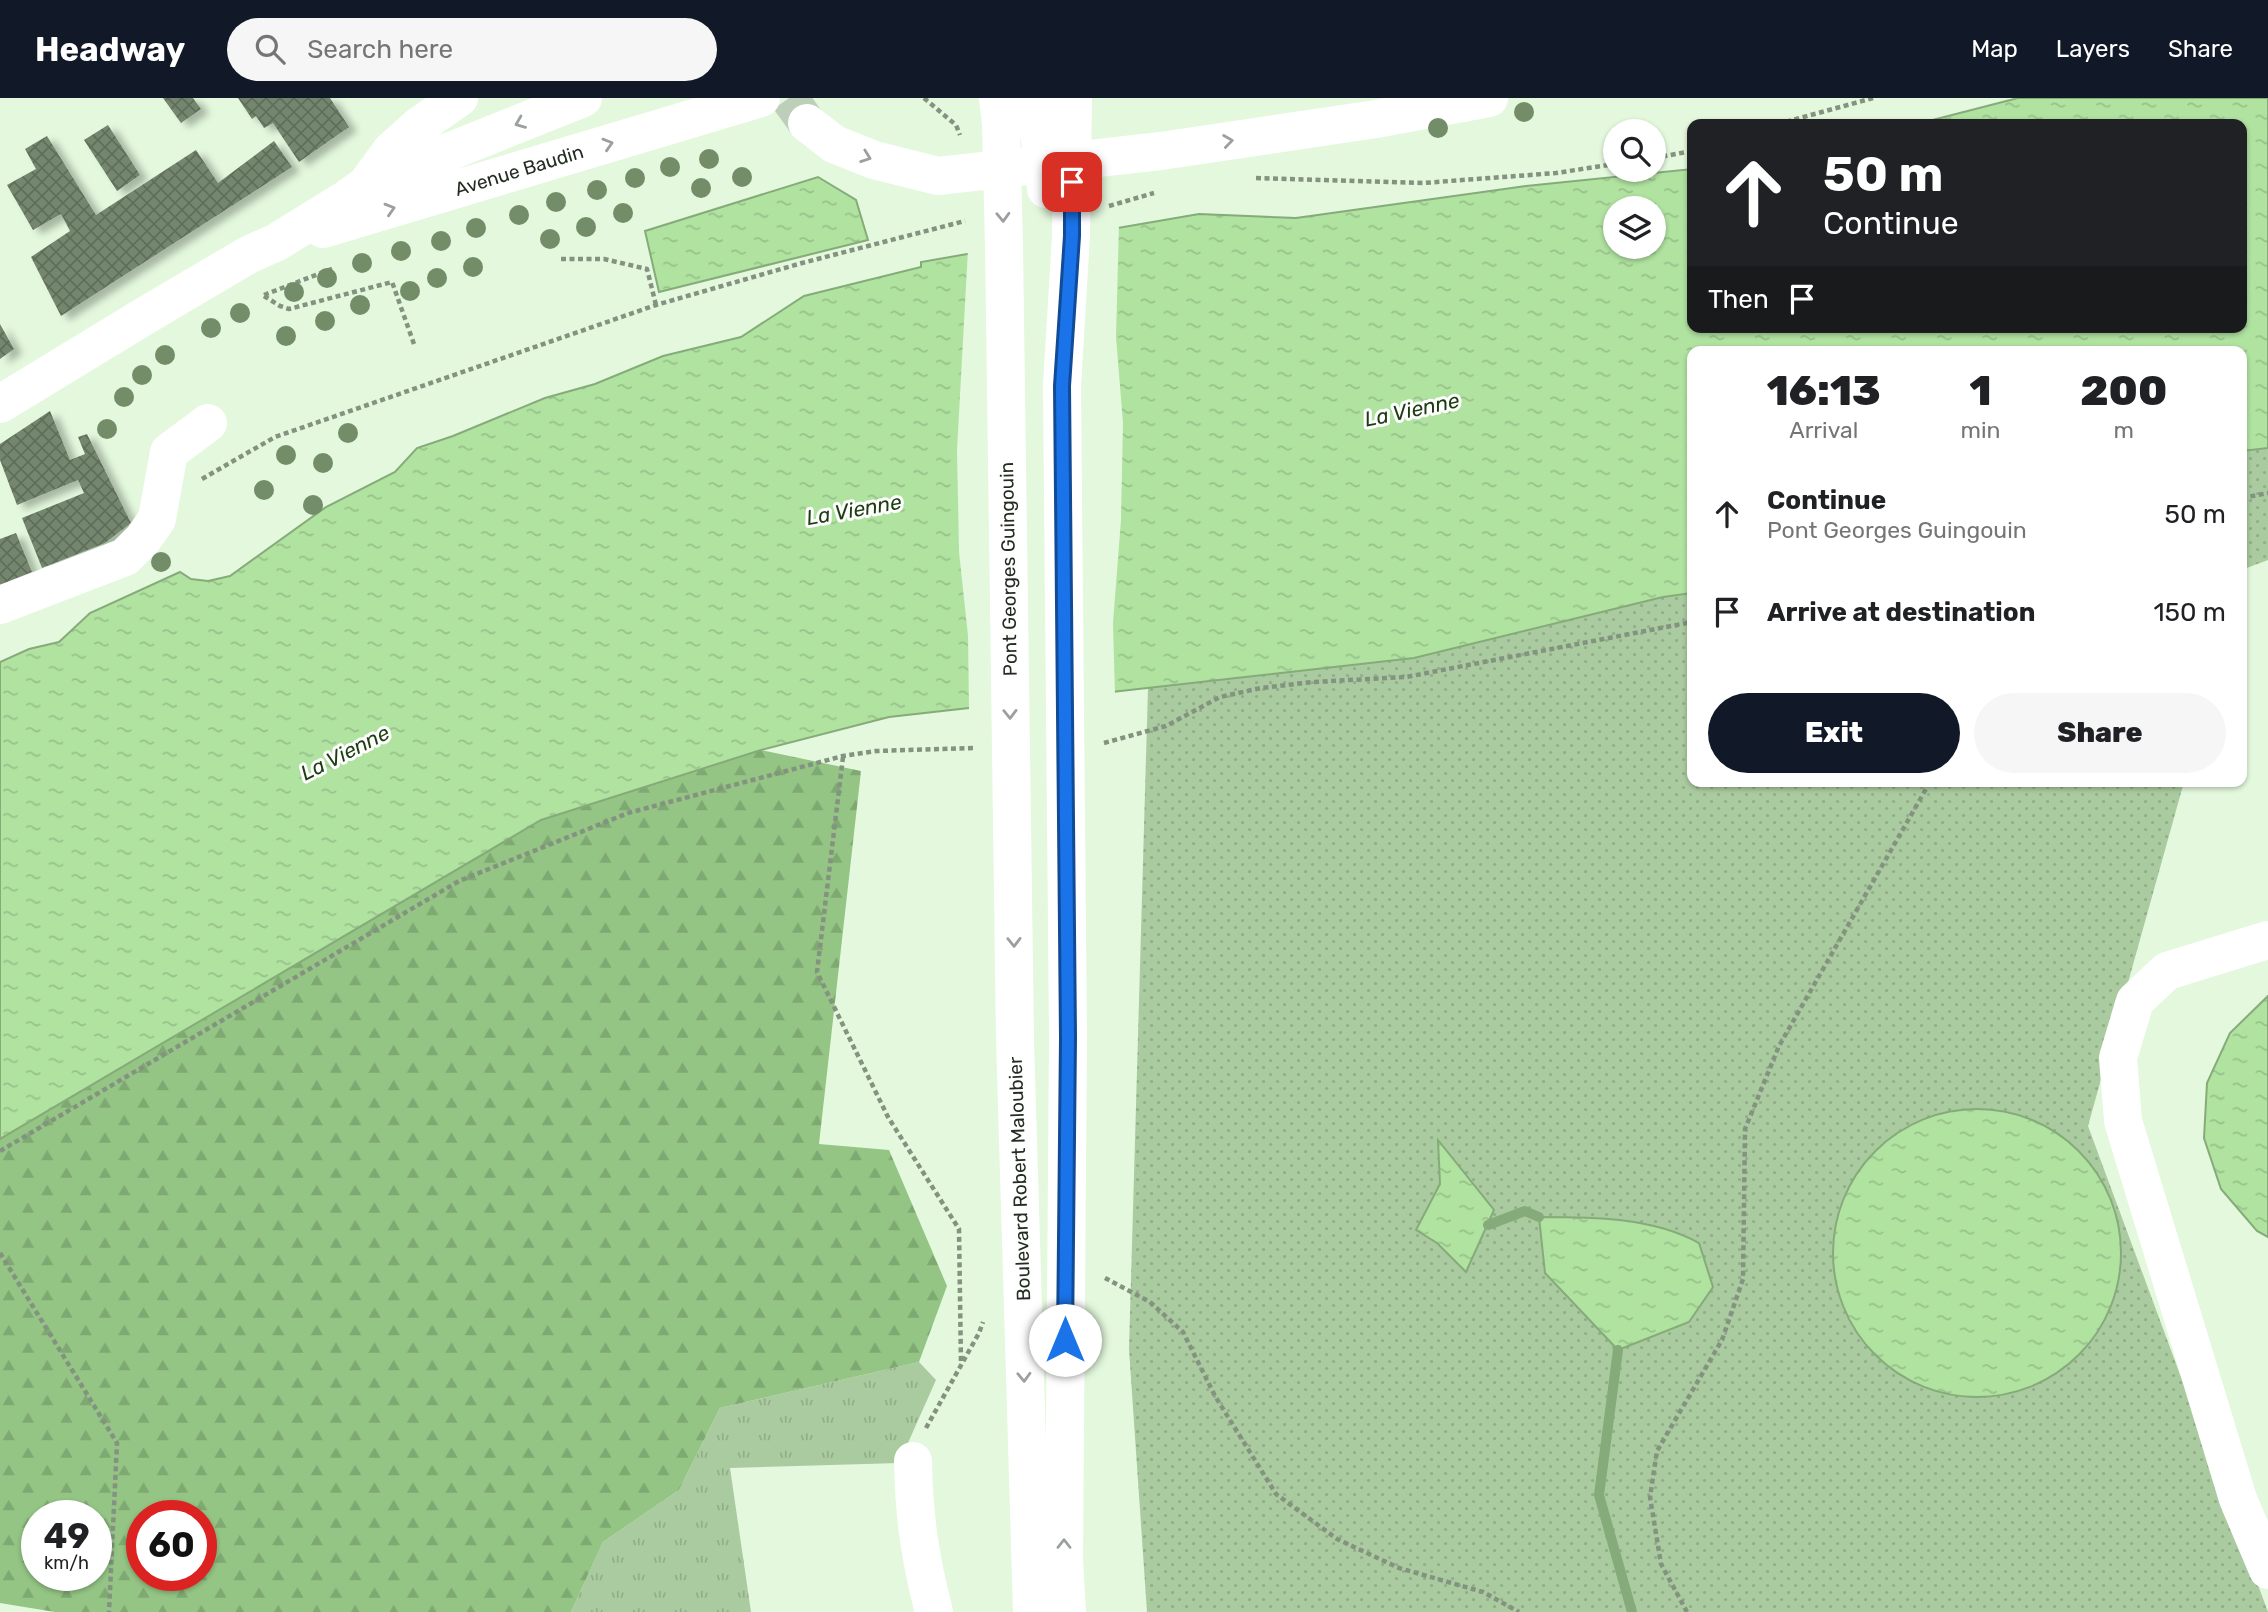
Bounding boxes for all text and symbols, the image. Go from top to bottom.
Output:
search box [227,18,717,81]
text: Headway [35,30,185,69]
icon: search [251,30,289,68]
text: Search here [307,34,453,65]
text: Map [1971,35,2018,63]
text: Layers [2056,35,2130,63]
text: Share [2168,35,2233,63]
one-way arrow [514,115,526,129]
map controls [1603,119,1666,259]
button: search [1603,119,1666,182]
one-way arrow [1222,134,1234,149]
one-way arrow [601,137,613,152]
street label: Avenue Baudin [452,140,586,201]
text: 50 m [1823,145,1943,203]
icon: ahead [1708,147,1799,238]
one-way arrow [859,148,871,162]
pin [1042,152,1102,212]
icon: arrive [1053,163,1091,201]
button: layers [1603,196,1666,259]
one-way arrow [383,202,395,217]
text: Continue [1823,204,1959,242]
one-way arrow [995,213,1011,223]
icon: arrive [1783,280,1821,318]
text: Then [1708,284,1769,315]
text: 16:13 [1767,366,1881,416]
text: 1 [1969,366,1992,416]
text: 200 [2080,366,2167,416]
water label: La Vienne [1362,387,1462,432]
text: Arrival [1789,416,1858,444]
text: min [1960,416,2000,444]
text: m [2113,416,2134,444]
street label: Pont Georges Guingouin [995,462,1022,676]
text: Continue [1767,485,1886,516]
water label: La Vienne [804,489,904,530]
icon: ahead [1708,495,1746,533]
text: 50 m [2165,499,2226,530]
text: Pont Georges Guingouin [1767,516,2027,544]
icon: arrive [1708,593,1746,631]
text: Arrive at destination [1767,597,2035,628]
text: 150 m [2153,597,2226,628]
button: Exit [1708,693,1960,773]
button: Share [1974,693,2226,773]
one-way arrow [1003,709,1018,720]
water label: La Vienne [296,719,394,786]
one-way arrow [1006,937,1021,948]
street label: Boulevard Robert Maloubier [1004,1056,1035,1301]
position arrow [1028,1303,1102,1377]
one-way arrow [1017,1372,1032,1383]
speed limit sign: 60 [126,1500,217,1591]
text: 49 [43,1515,90,1557]
one-way arrow [1056,1538,1072,1549]
text: km/h [44,1552,89,1574]

